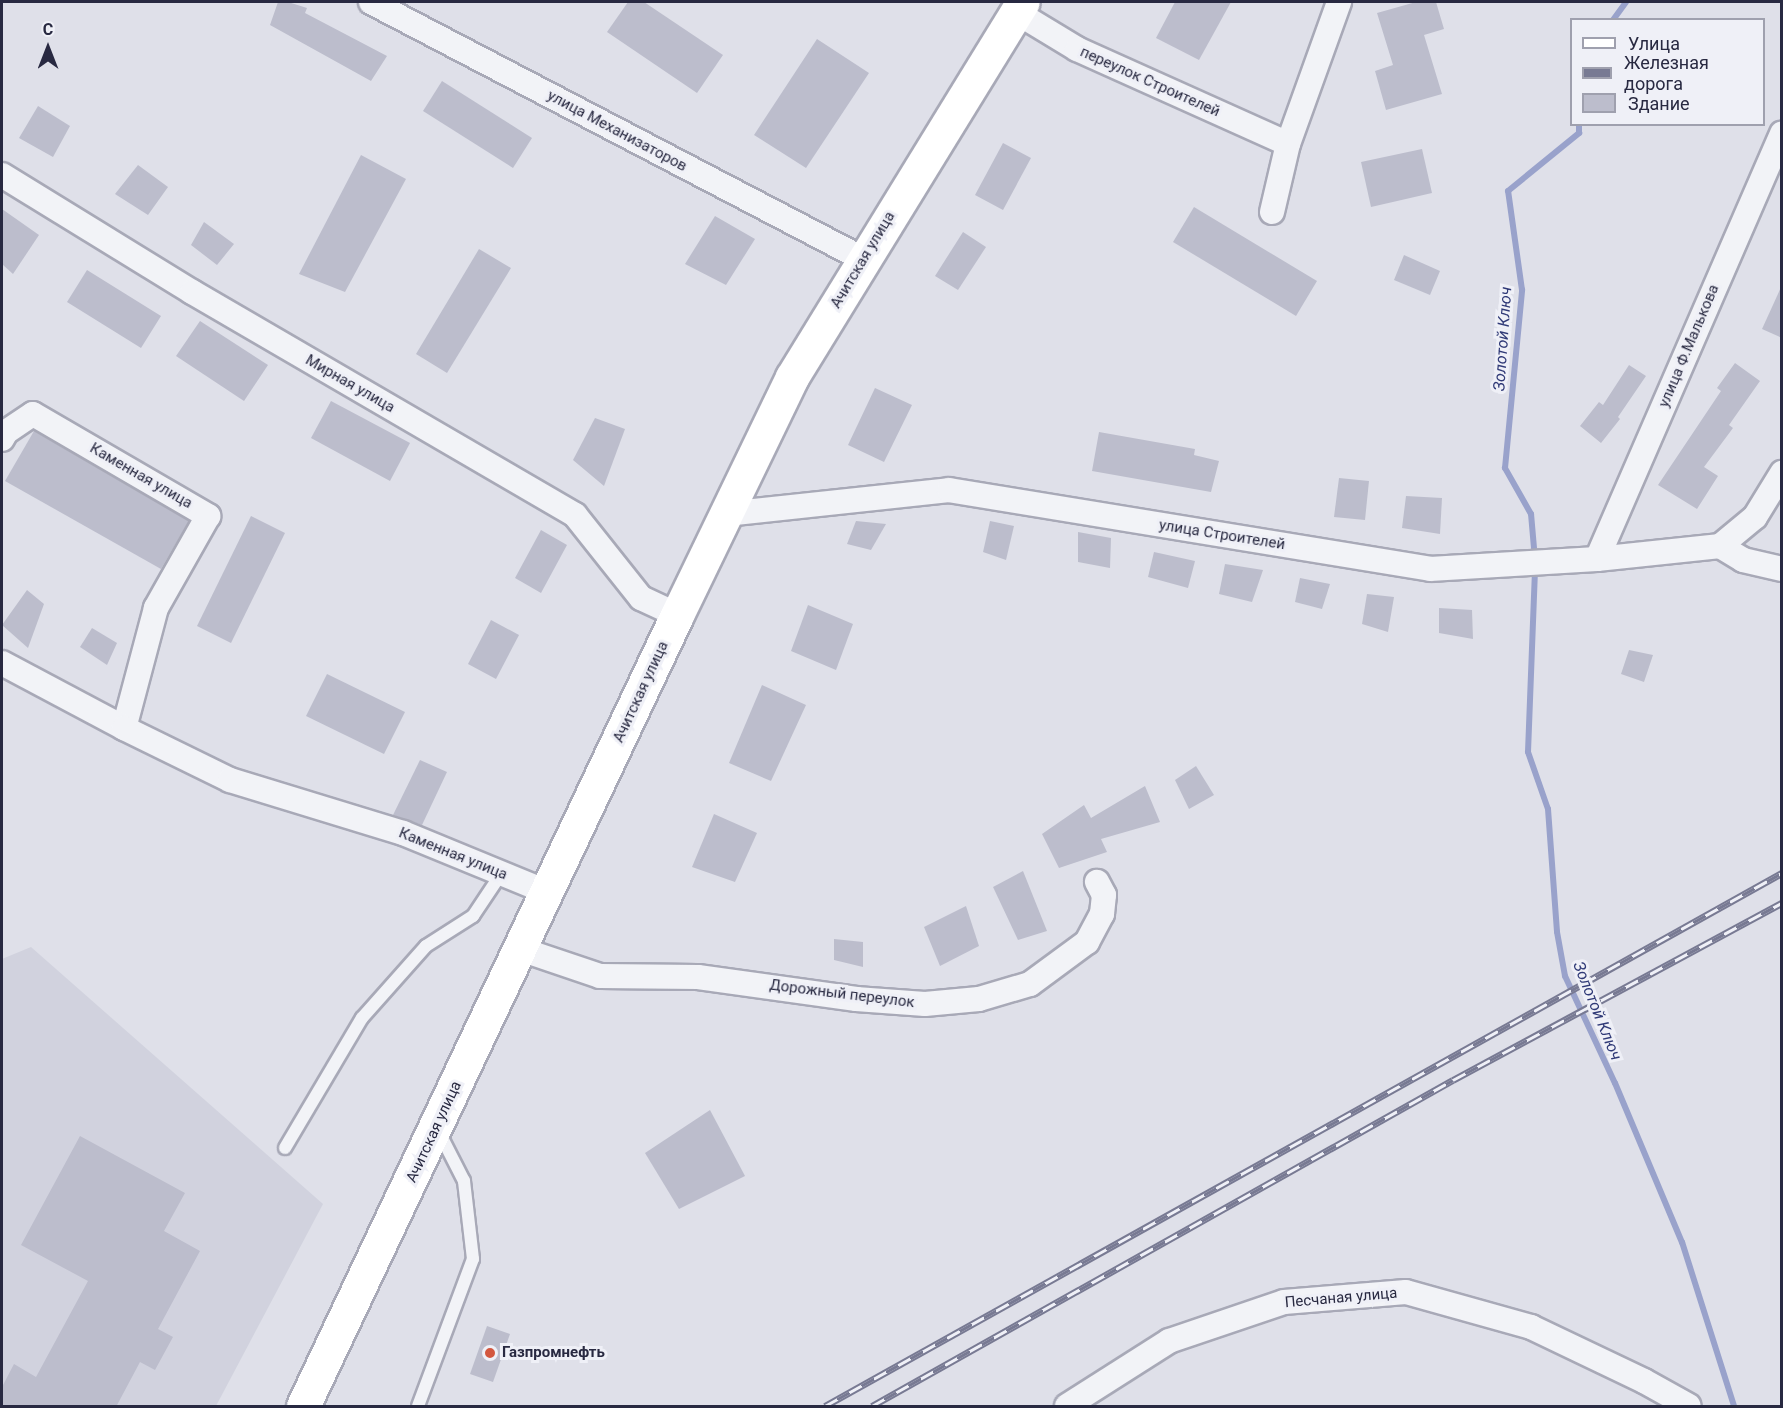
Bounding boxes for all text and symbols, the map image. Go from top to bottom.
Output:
north arrow [18,18,78,78]
legend [1570,18,1765,126]
text: С [43,20,53,39]
text: Улица [1628,33,1680,54]
street label: переулок Строителей [1077,43,1223,121]
text: Железная дорога [1624,52,1709,94]
street label: улица Механизаторов [544,87,690,175]
text: Здание [1628,93,1690,114]
street label: Ачитская улица [827,208,899,312]
street label: улица Ф.Малькова [1655,282,1723,410]
water label: Золотой Ключ [1490,286,1516,392]
street label: Мирная улица [302,351,398,417]
street label: Каменная улица [87,439,195,513]
street label: улица Строителей [1158,516,1286,554]
street label: Ачитская улица [610,639,672,745]
street label: Каменная улица [396,824,510,884]
water label: Золотой Ключ [1569,959,1625,1063]
street label: Дорожный переулок [769,976,915,1012]
street label: Ачитская улица [403,1079,465,1185]
street label: Песчаная улица [1284,1284,1398,1312]
place label: Газпромнефть [502,1344,605,1362]
marker: Газпромнефть [483,1346,497,1360]

